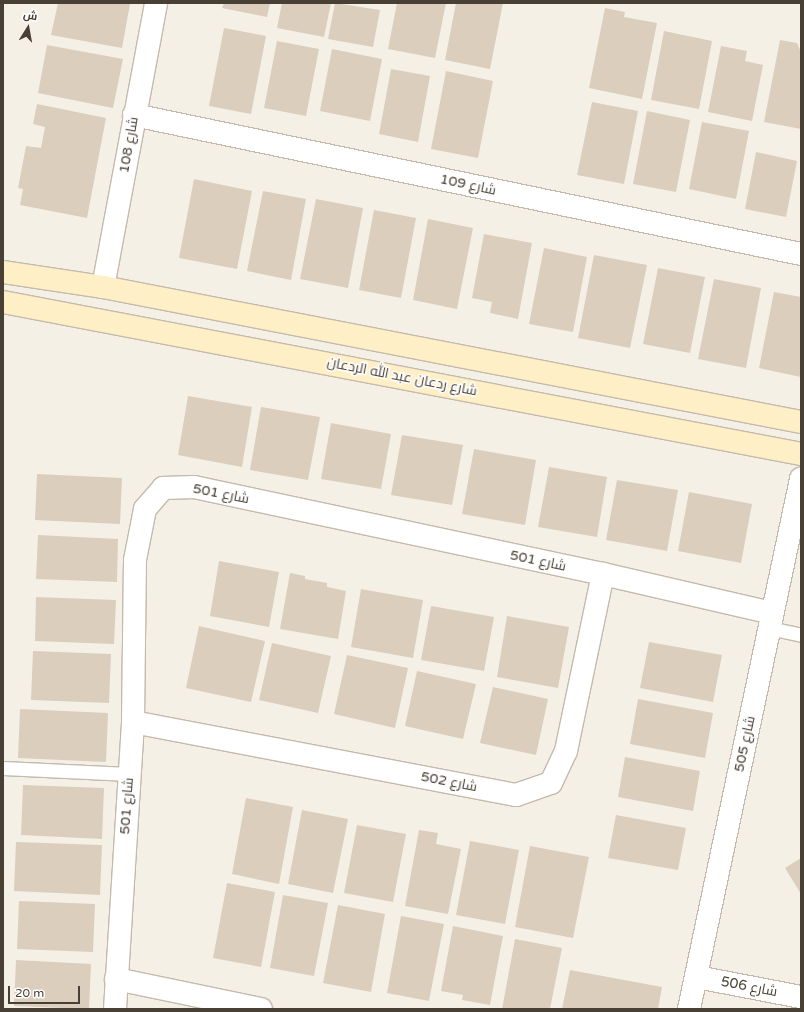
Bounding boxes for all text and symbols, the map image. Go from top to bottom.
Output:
north arrow [8,8,48,48]
text: ش [22,8,39,23]
street label: شارع 108 [116,115,142,175]
street label: شارع 109 [438,171,498,199]
street label: شارع ردعان عبد الله الردعان [325,354,479,400]
street label: شارع 501 [191,480,251,508]
street label: شارع 501 [508,547,568,575]
street label: شارع 505 [731,714,759,774]
street label: شارع 502 [419,768,479,796]
street label: شارع 501 [117,777,137,835]
street label: شارع 506 [719,973,779,1001]
scale bar [10,978,82,1004]
text: 20 m [15,986,44,1000]

